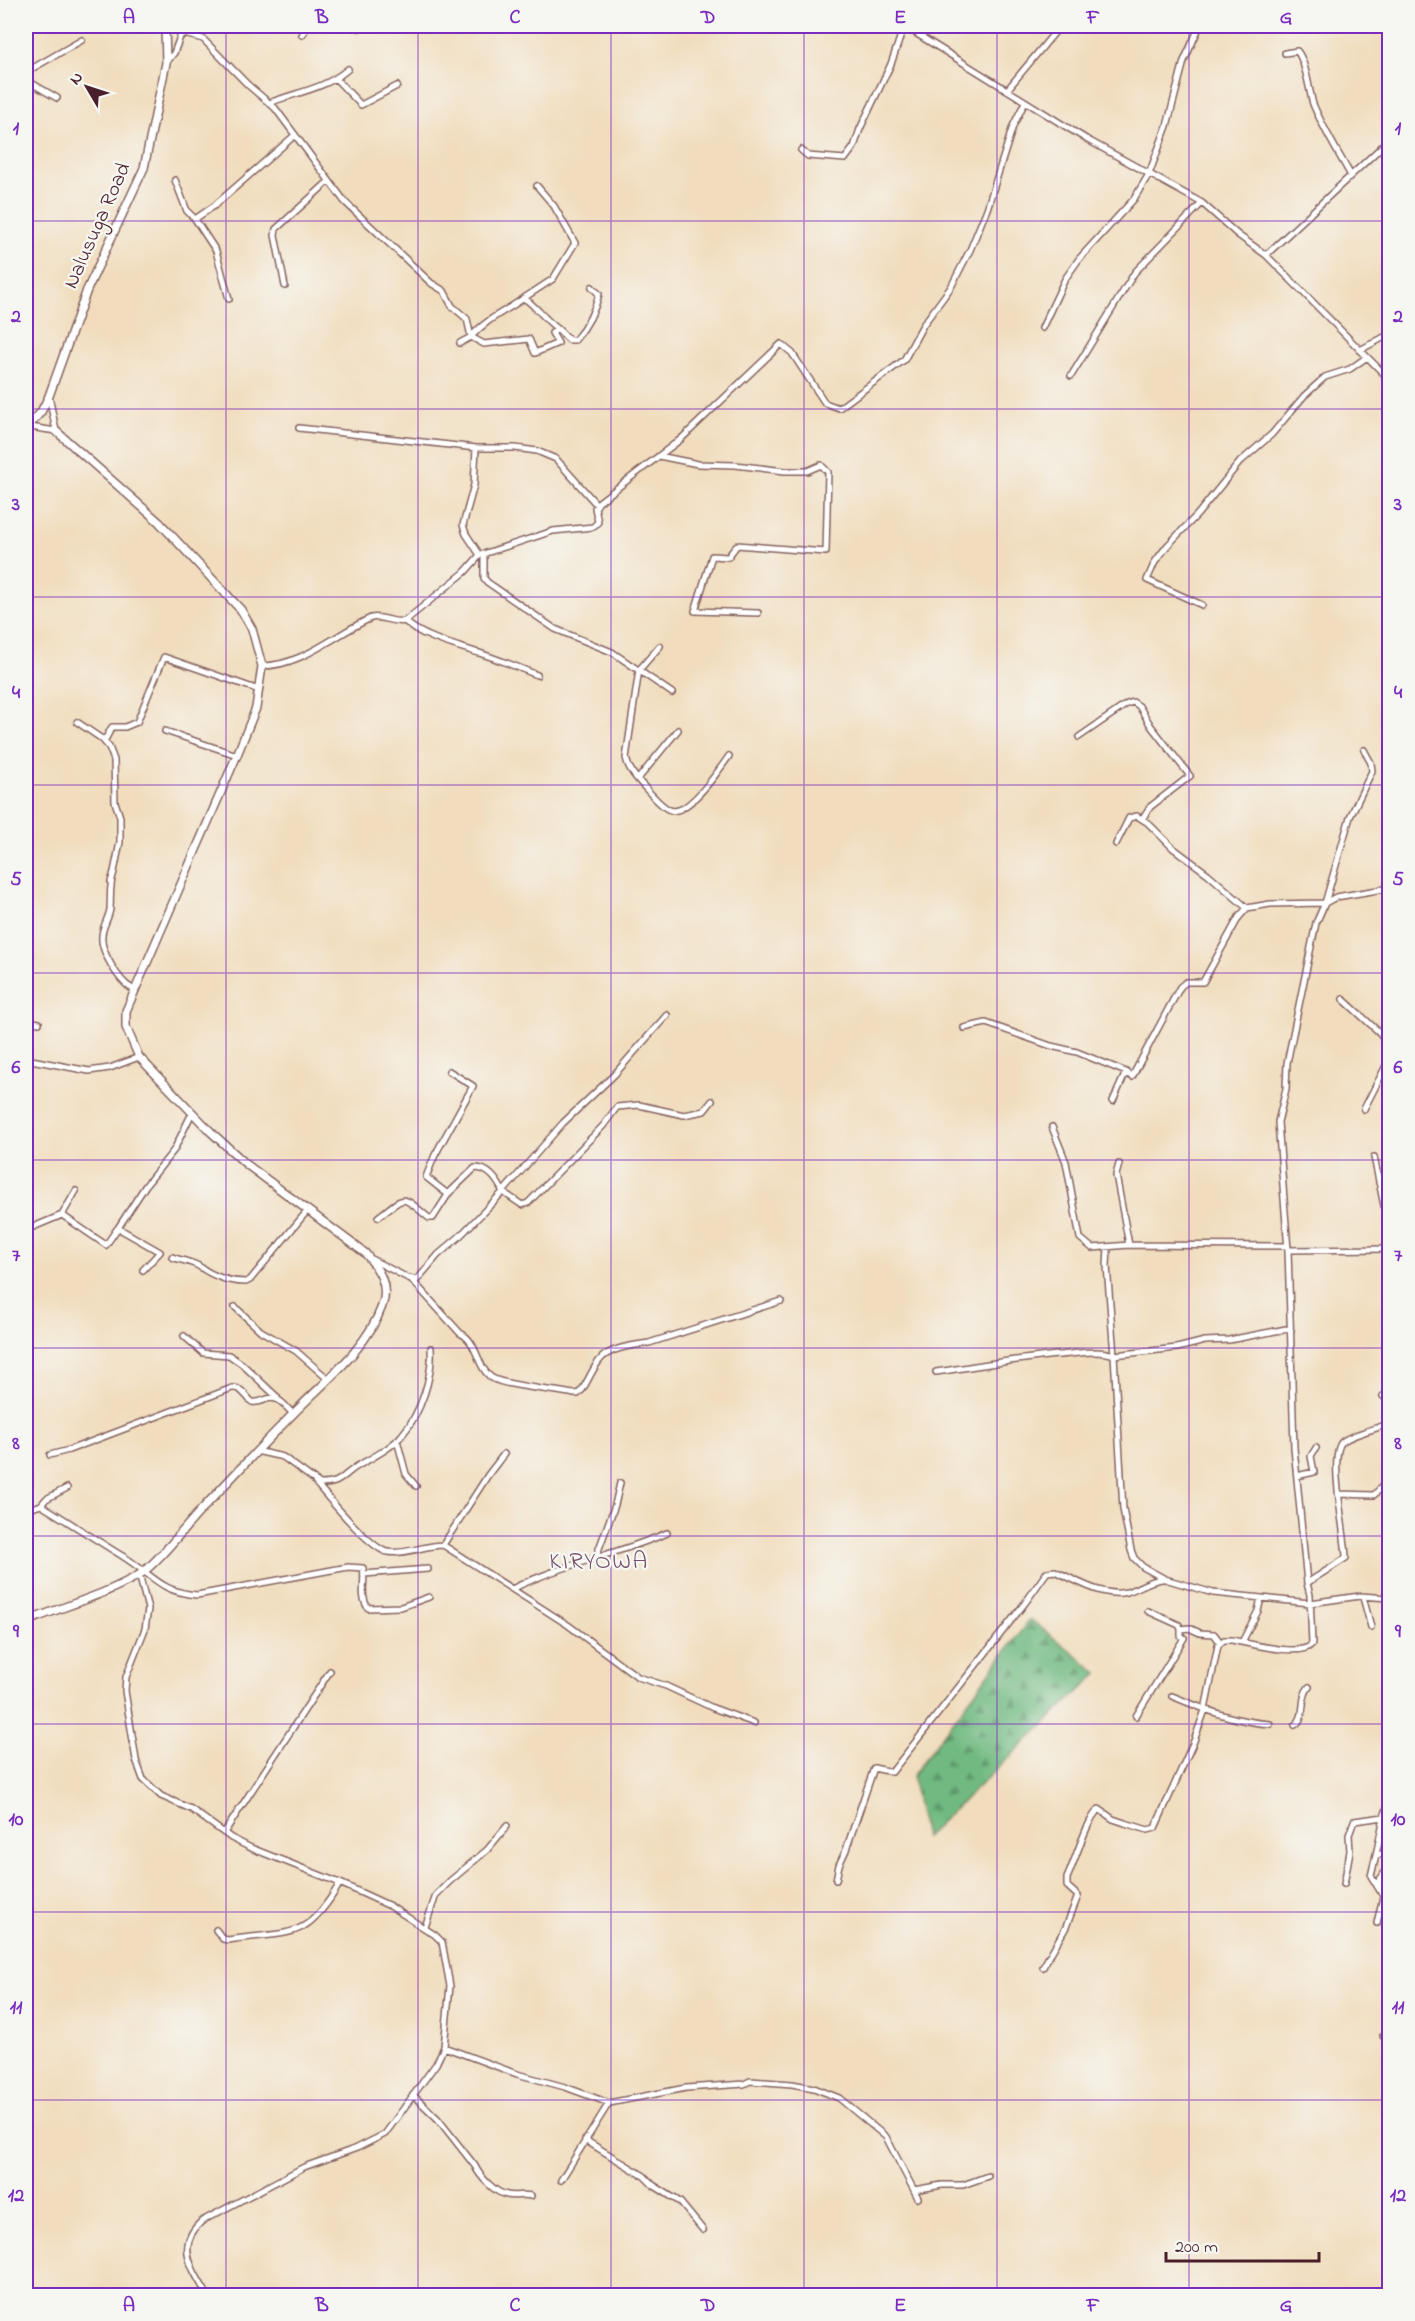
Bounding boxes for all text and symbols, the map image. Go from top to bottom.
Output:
text: A [123,4,135,33]
text: B [314,4,329,33]
text: C [510,4,521,33]
text: D [700,4,715,33]
text: E [894,4,906,33]
text: F [1086,4,1100,33]
text: G [1280,4,1293,33]
north arrow [57,57,117,117]
text: N [64,67,90,91]
text: 1 [13,115,20,144]
text: 1 [1395,115,1402,144]
street label: Nalusuga Road [57,158,141,295]
text: 2 [10,303,21,332]
text: 2 [1392,303,1403,332]
text: 3 [11,491,20,520]
text: 3 [1393,491,1402,520]
text: 4 [12,679,21,708]
text: 4 [1394,679,1403,708]
text: 5 [10,866,22,895]
text: 5 [1392,866,1404,895]
text: 6 [12,1054,21,1083]
text: 6 [1394,1054,1403,1083]
text: 7 [12,1242,21,1271]
text: 7 [1394,1242,1403,1271]
text: 8 [11,1430,20,1459]
text: 8 [1393,1430,1402,1459]
district label: KIRYOWA [549,1545,649,1580]
text: 9 [12,1618,20,1647]
text: 9 [1394,1618,1402,1647]
text: 10 [9,1806,24,1835]
text: 10 [1391,1806,1406,1835]
text: 11 [10,1994,23,2023]
text: 11 [1392,1994,1405,2023]
text: 12 [8,2182,24,2211]
text: 12 [1390,2182,1406,2211]
scale bar [1166,2225,1319,2263]
text: 200 m [1175,2235,1218,2261]
text: A [123,2292,135,2321]
text: B [314,2292,329,2321]
text: C [510,2292,521,2321]
text: D [700,2292,715,2321]
text: E [894,2292,906,2321]
text: F [1086,2292,1100,2321]
text: G [1280,2292,1293,2321]

